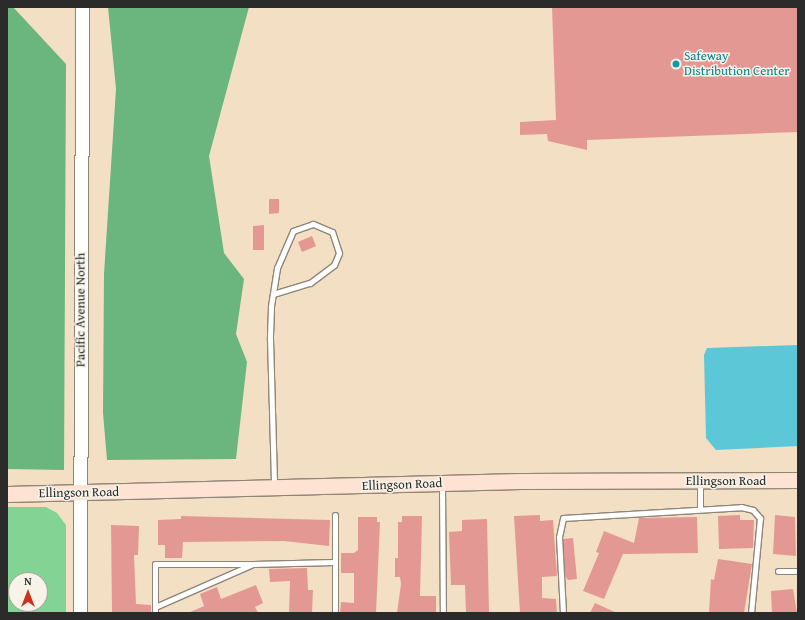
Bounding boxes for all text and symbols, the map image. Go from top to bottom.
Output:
place label: Safeway Distribution Center [684,49,790,80]
marker: Safeway Distribution Center [671,59,681,69]
street label: Pacific Avenue North [73,253,89,367]
street label: Ellingson Road [686,473,766,489]
street label: Ellingson Road [362,476,442,494]
street label: Ellingson Road [39,484,119,502]
north arrow [8,572,48,612]
text: N [24,573,32,589]

